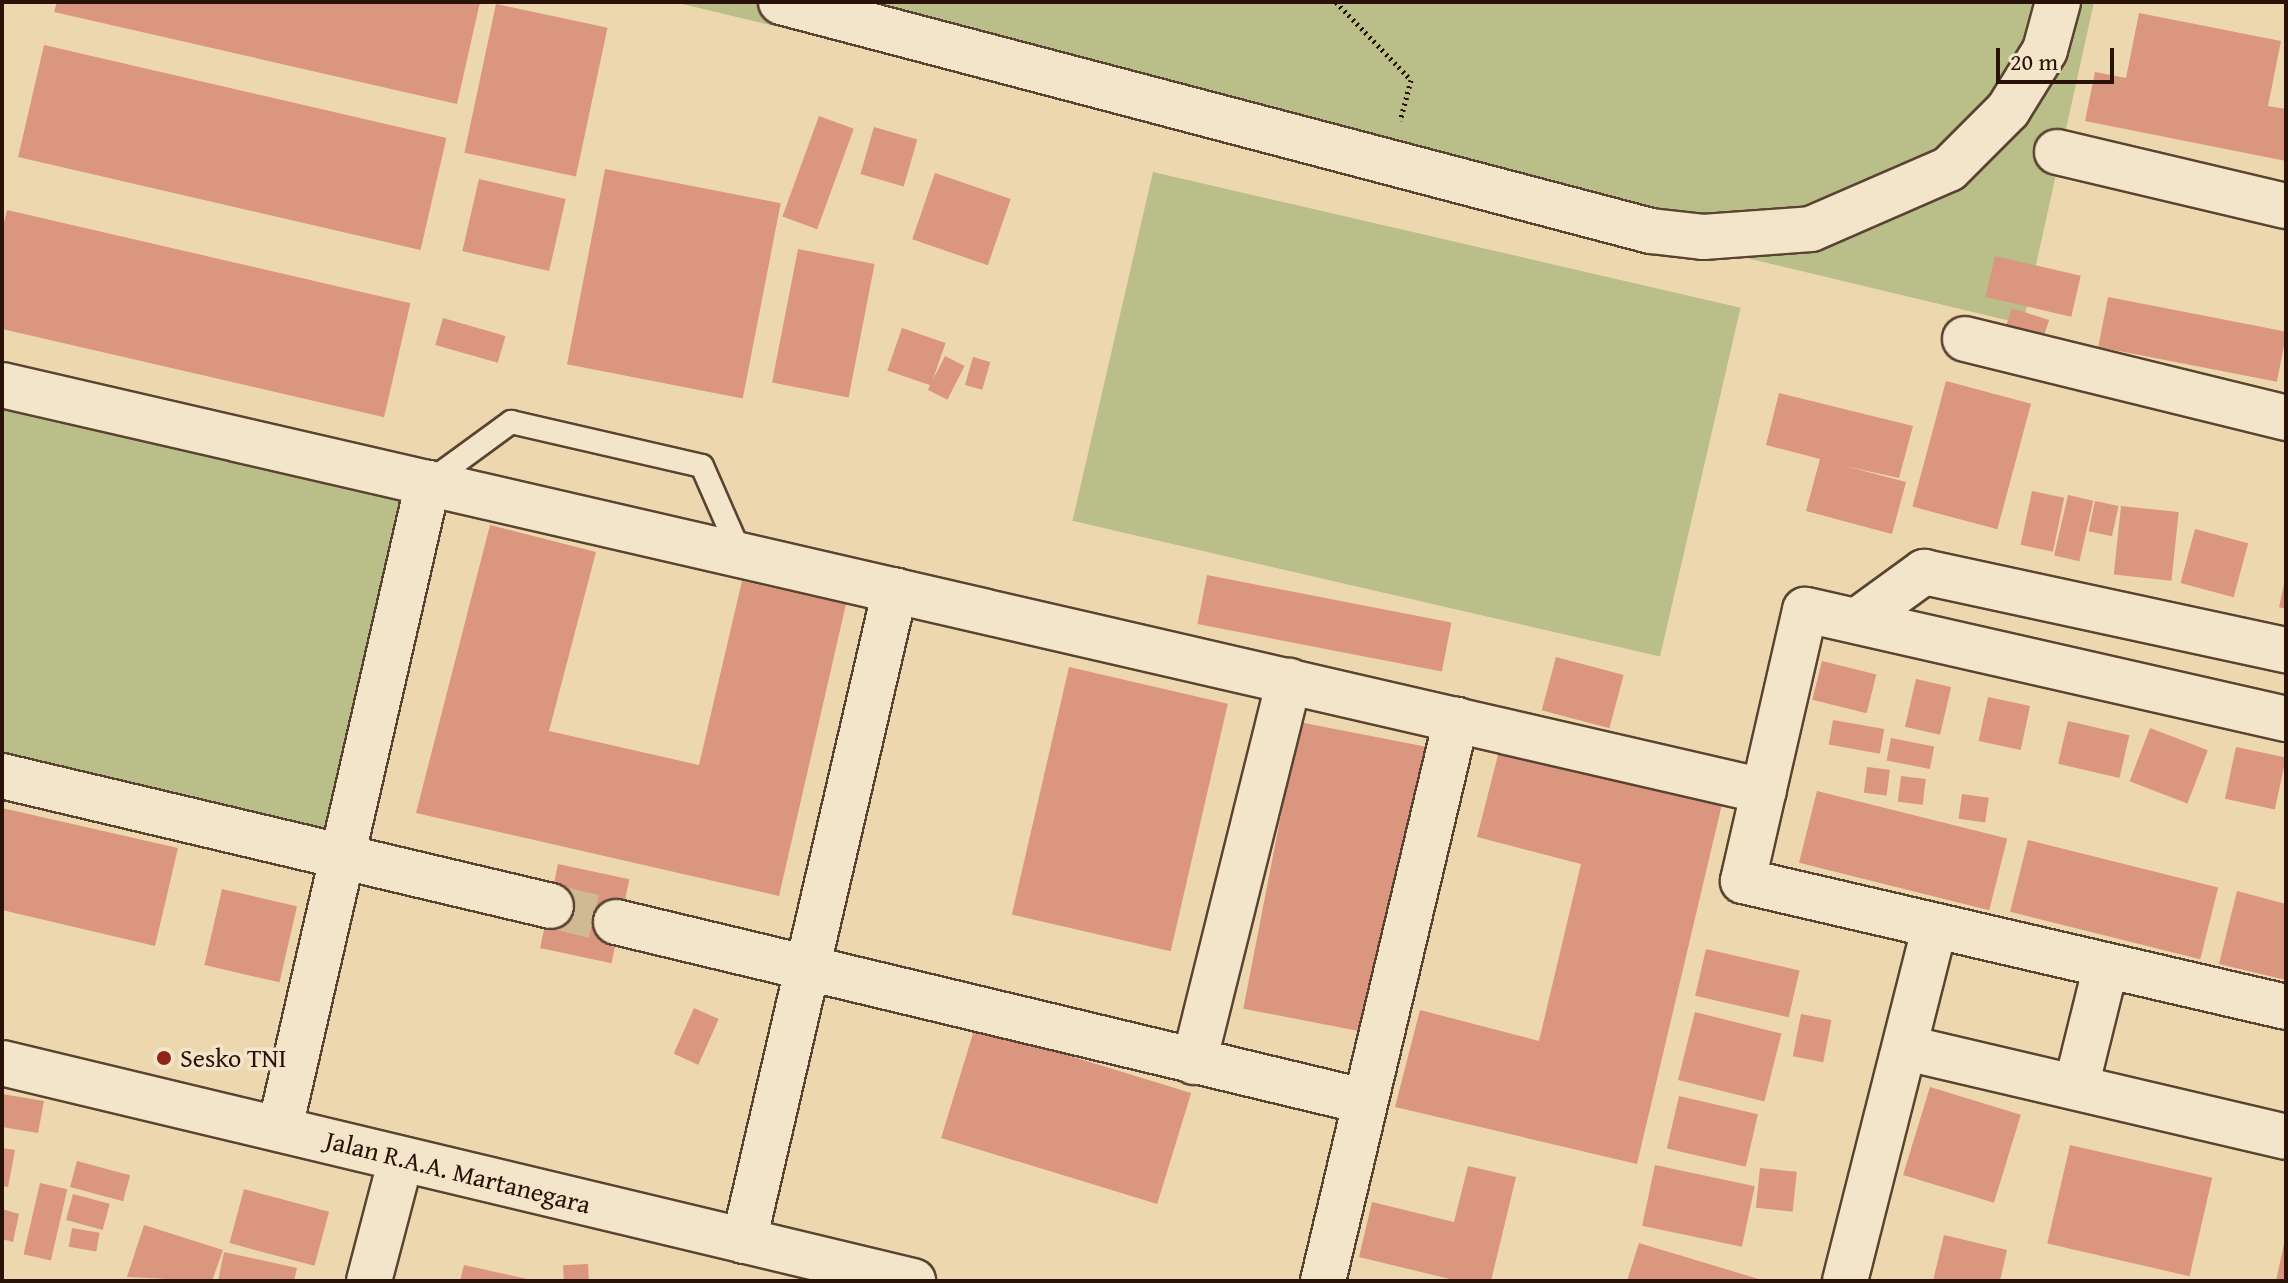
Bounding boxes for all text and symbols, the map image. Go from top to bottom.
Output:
scale bar [2000,32,2118,82]
text: 20 m [2010,44,2058,79]
place label: Sesko TNI [180,1042,286,1074]
marker: Sesko TNI [155,1049,173,1067]
street label: Jalan R.A.A. Martanegara [322,1124,594,1220]

